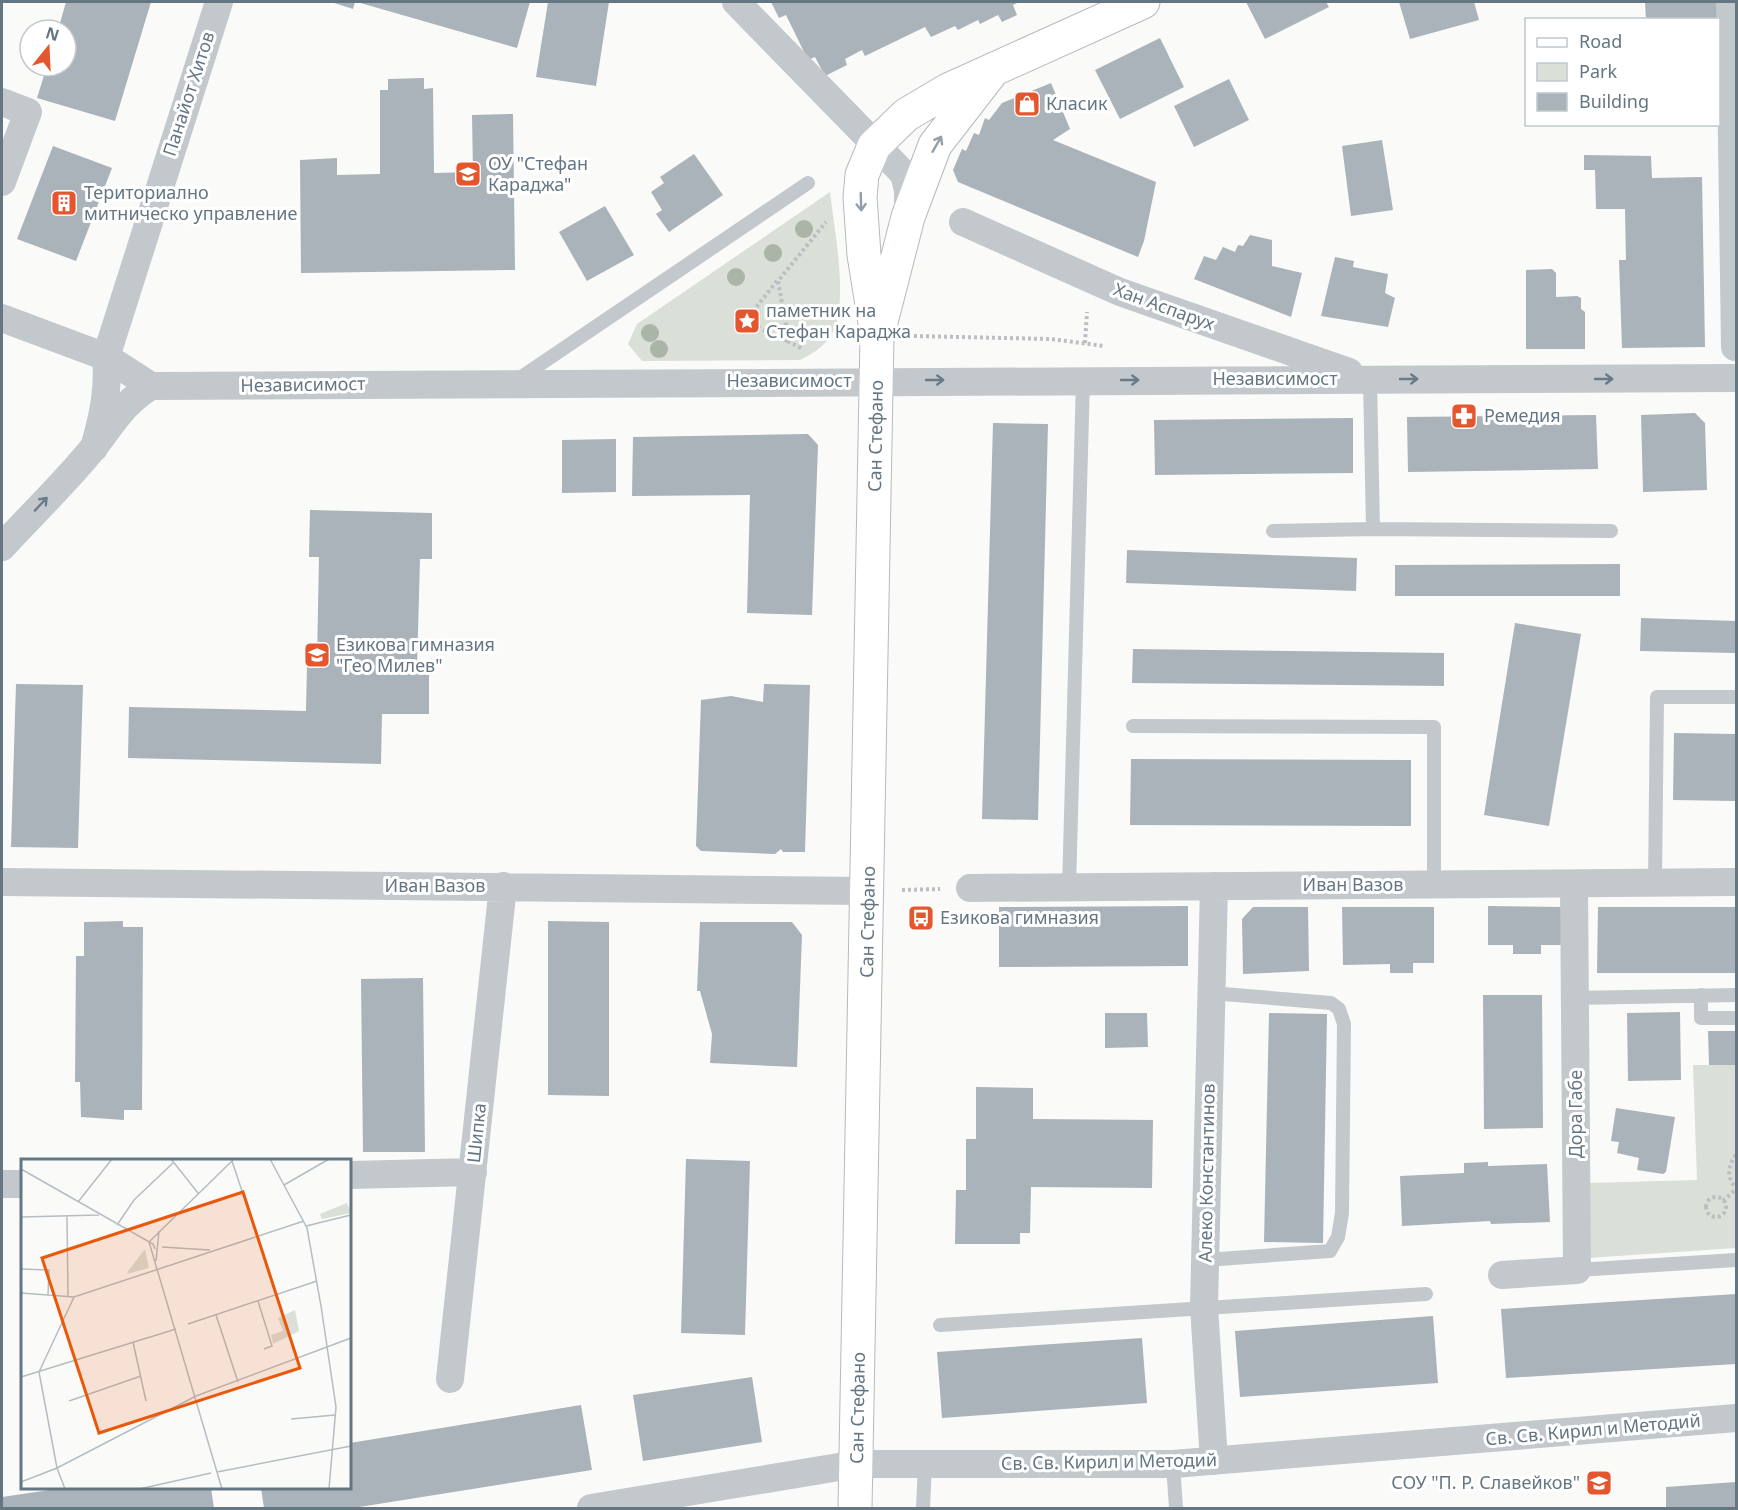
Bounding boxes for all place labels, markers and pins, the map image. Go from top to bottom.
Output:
shop icon: Класик [1012,89,1042,119]
place label: Класик [1046,91,1108,115]
place label: ОУ "Стефан Караджа" [488,151,588,196]
school or university icon: ОУ "Стефан Караджа" [453,159,483,189]
place label: Териториално митническо управление [84,180,297,225]
building icon: Териториално митническо управление [49,188,79,218]
place label: паметник на Стефан Караджа [766,298,911,343]
place icon: паметник на Стефан Караджа [732,306,762,336]
pharmacy icon: Ремедия [1449,401,1479,431]
place label: Ремедия [1484,403,1561,427]
place label: Езикова гимназия "Гео Милев" [336,632,495,677]
school or university icon: Езикова гимназия "Гео Милев" [302,640,332,670]
bus stop icon: Езикова гимназия [906,903,936,933]
place label: Езикова гимназия [940,905,1099,929]
school or university icon: СОУ "П. Р. Славейков" [1584,1468,1614,1498]
place label: СОУ "П. Р. Славейков" [1391,1470,1580,1494]

